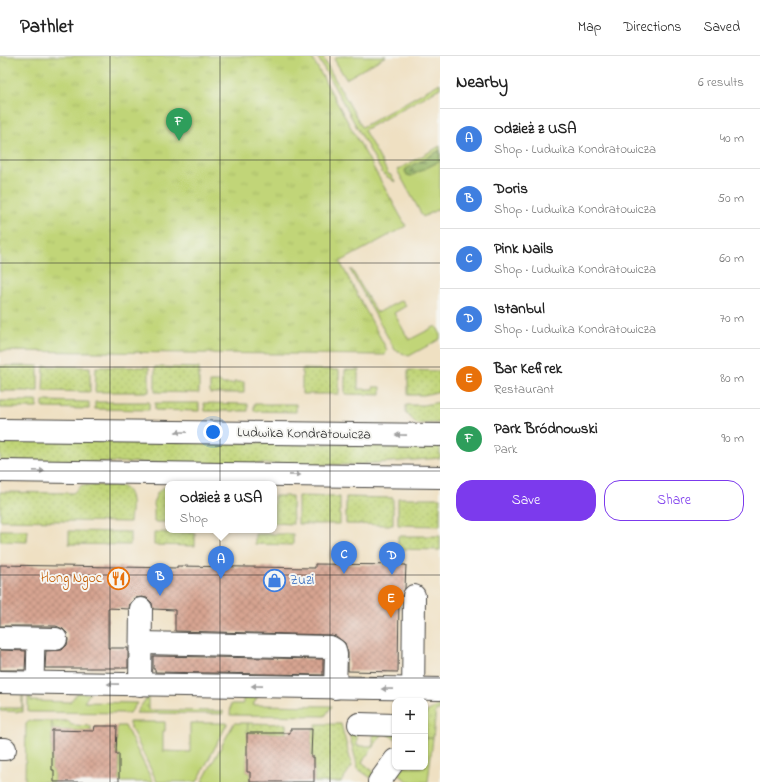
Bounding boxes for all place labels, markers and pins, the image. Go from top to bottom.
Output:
pin: F [166,108,192,141]
pin: C [331,541,357,574]
pin: D [379,542,405,575]
pin: A [208,546,234,579]
pin: B [147,563,173,596]
restaurant icon: Hong Ngoc [105,565,131,591]
shop icon: Zuzi [261,567,287,593]
place label: Hong Ngoc [41,568,103,590]
place label: Zuzi [290,570,314,591]
pin: E [378,585,404,618]

